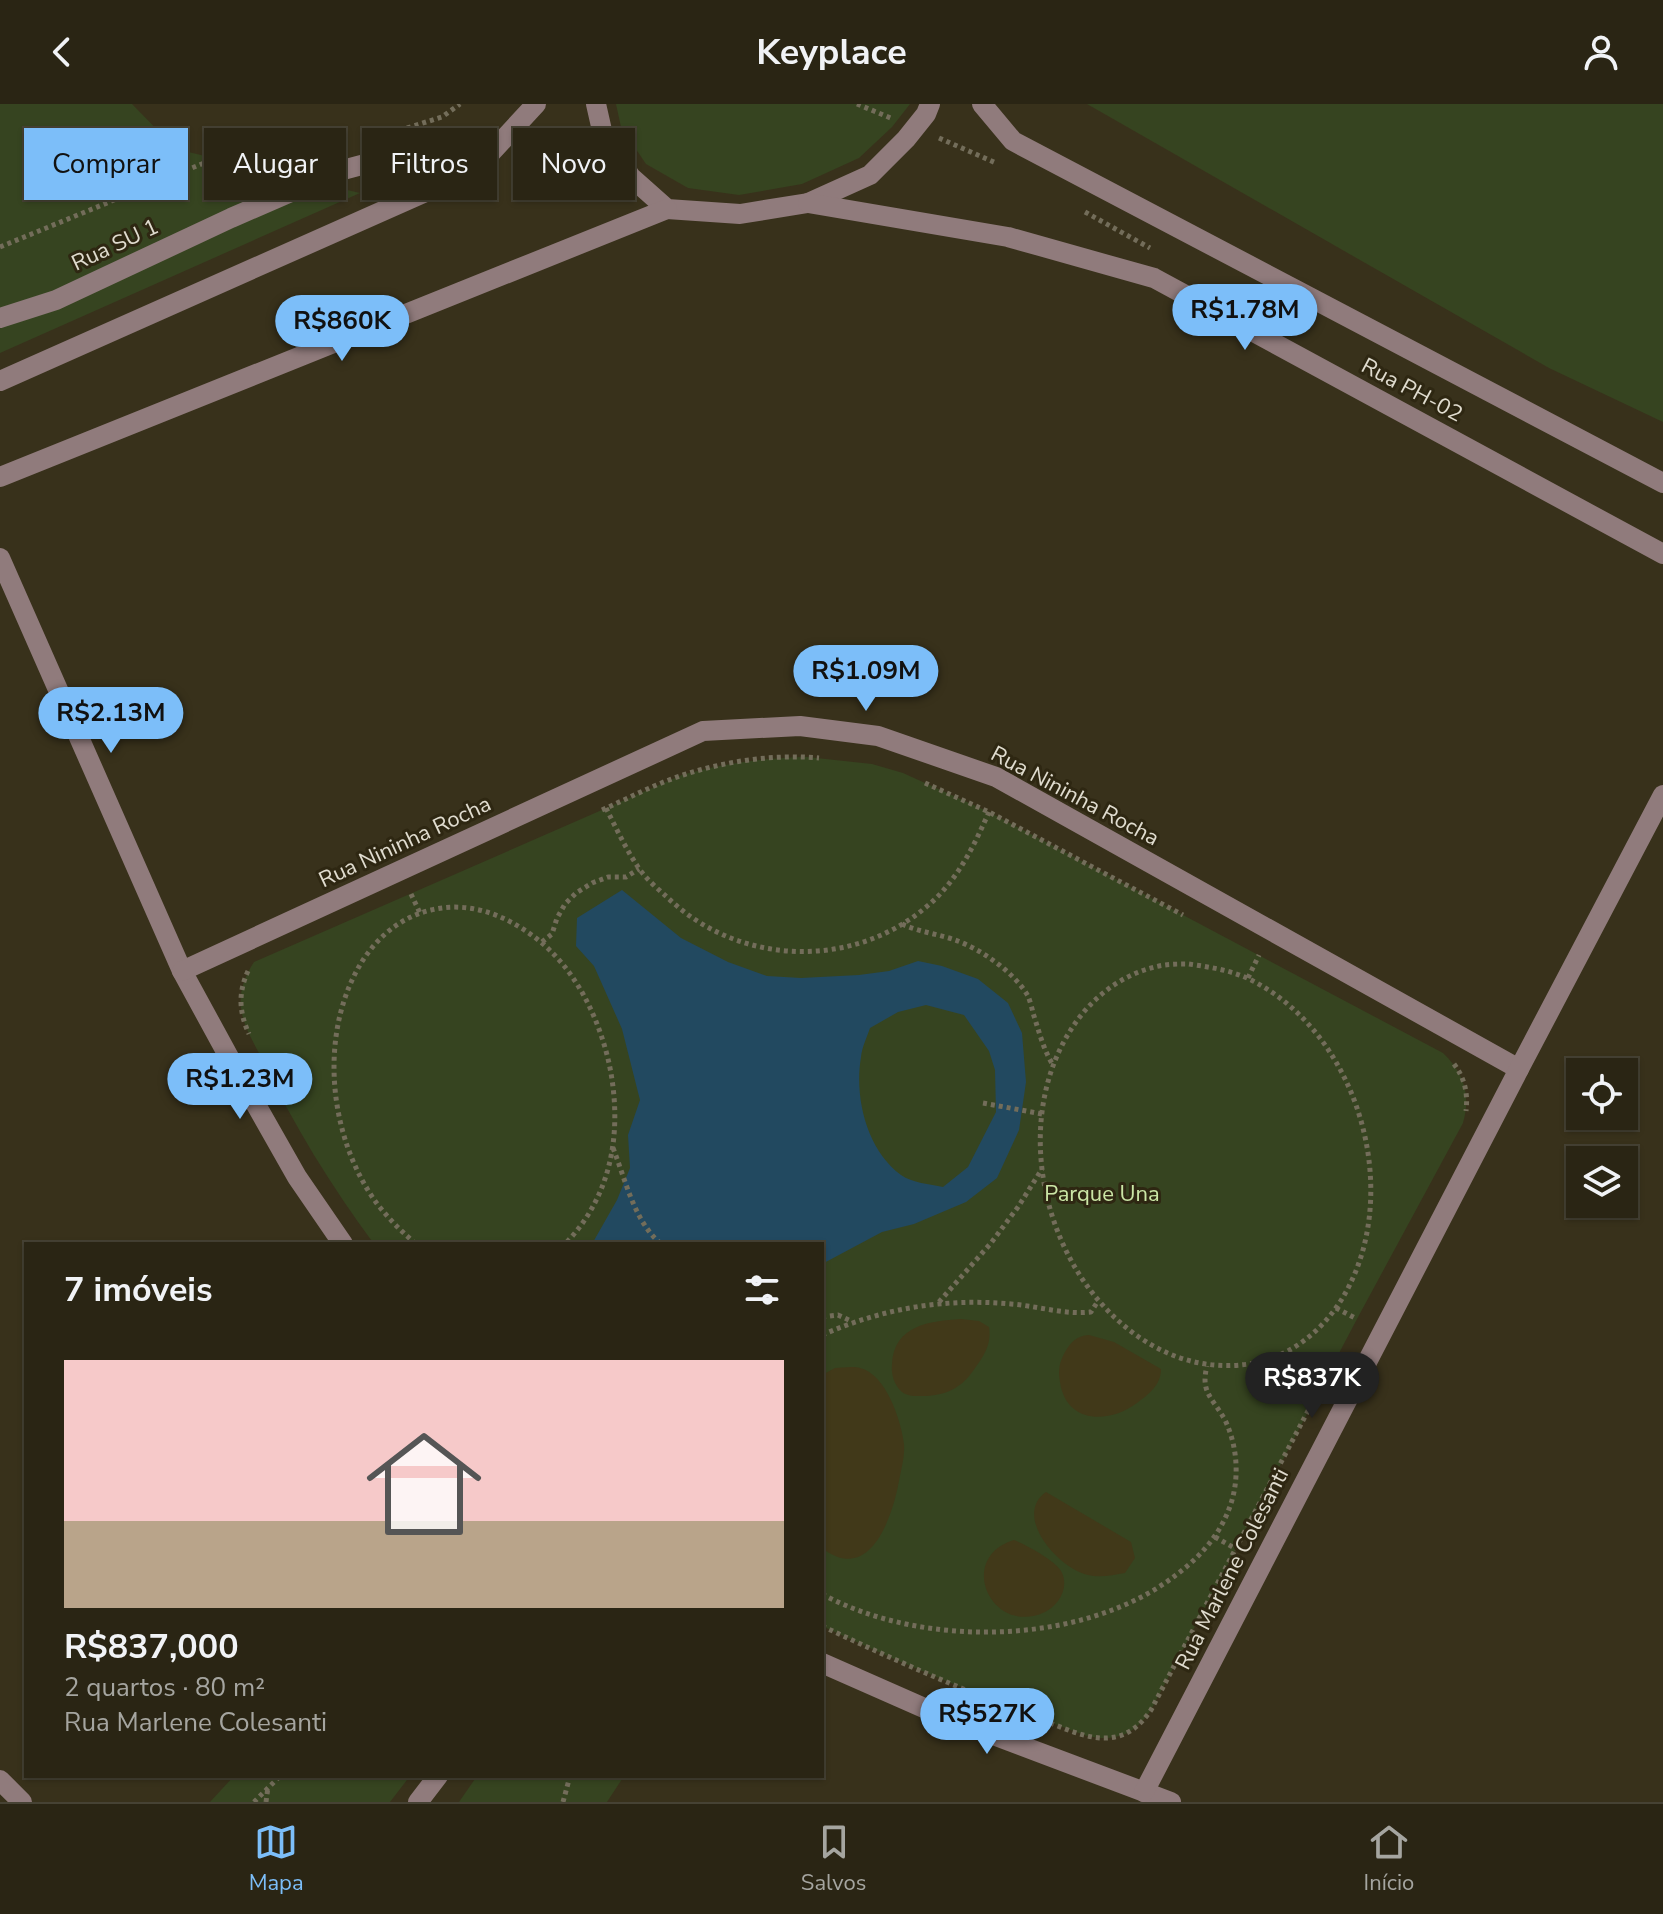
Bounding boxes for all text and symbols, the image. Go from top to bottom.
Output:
text: Keyplace [756,28,907,77]
icon: back [40,30,84,74]
icon: person [1579,30,1623,74]
chip: Comprar [24,128,188,200]
chip: Alugar [204,128,346,200]
chip: Filtros [362,128,497,200]
chip: Novo [513,128,635,200]
street label: Rua SU 1 [67,212,163,278]
pin: R$1.78M [1171,284,1319,352]
text: R$1.78M [1190,292,1300,327]
pin: R$860K [277,295,407,363]
text: R$860K [293,303,391,338]
street label: Rua PH-02 [1356,351,1468,429]
pin: R$1.09M [792,645,940,713]
text: R$1.09M [811,653,921,688]
pin: R$2.13M [37,687,185,755]
text: R$2.13M [56,695,166,730]
street label: Rua Nininha Rocha [986,739,1164,853]
street label: Rua Nininha Rocha [314,789,496,895]
pin: R$1.23M [166,1053,314,1121]
map controls [1566,1058,1638,1218]
button: locate [1566,1058,1638,1130]
text: R$1.23M [185,1061,295,1096]
button: layers [1566,1146,1638,1218]
park label: Parque Una [1044,1179,1160,1209]
text: 7 imóveis [64,1267,213,1313]
icon: filters [740,1268,784,1312]
pin: R$837K [1247,1352,1377,1420]
text: R$837K [1263,1360,1361,1395]
icon: home [352,1412,496,1556]
street label: Rua Marlene Colesanti [1168,1463,1296,1675]
text: R$837,000 [64,1624,239,1670]
text: 2 quartos · 80 m² [64,1670,265,1705]
pin: R$527K [922,1688,1052,1756]
text: R$527K [938,1696,1036,1731]
text: Rua Marlene Colesanti [64,1705,327,1740]
tab: Mapa [249,1820,304,1898]
tab: Salvos [801,1820,866,1898]
tab: Início [1364,1820,1414,1898]

